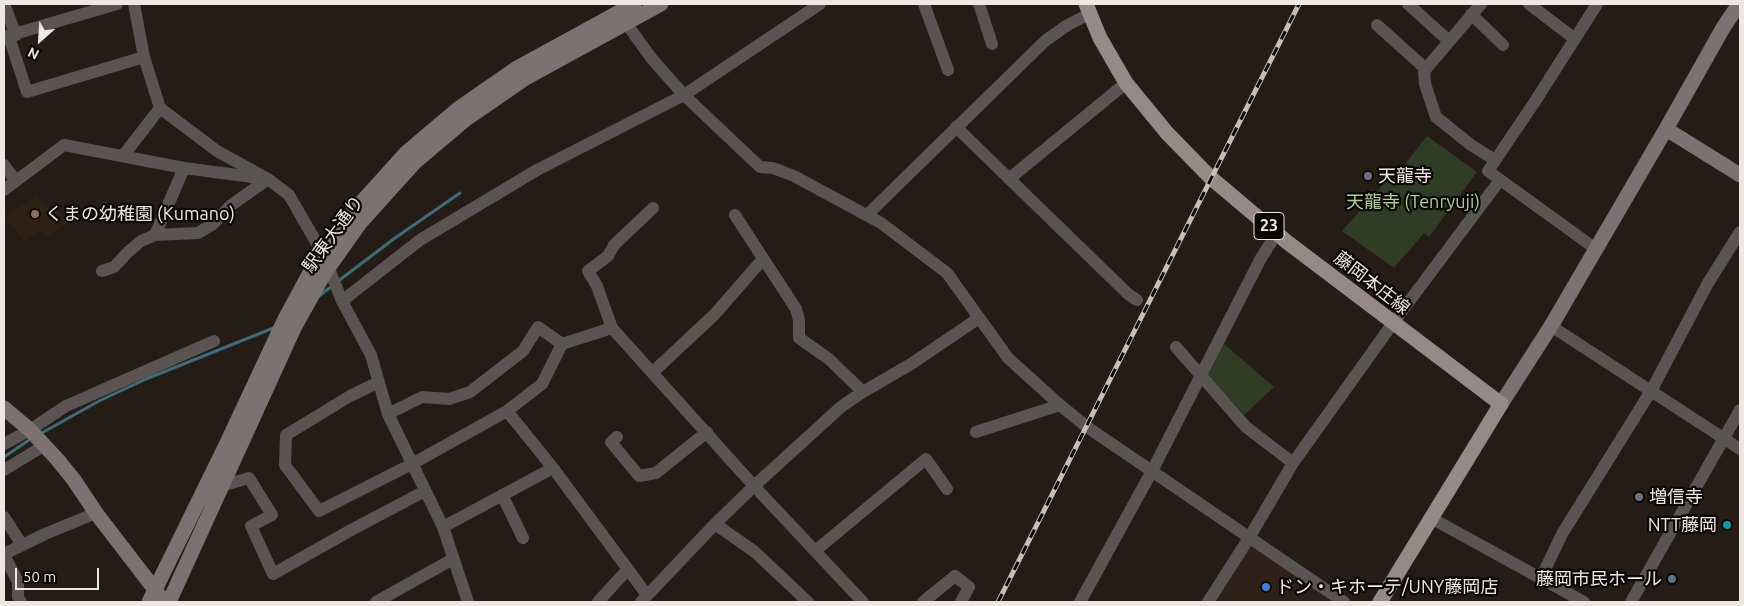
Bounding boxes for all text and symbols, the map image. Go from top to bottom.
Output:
north arrow [15,15,65,65]
text: N [25,44,42,63]
place label: 天龍寺 [1378,165,1432,187]
marker: 天龍寺 [1362,170,1374,182]
street label: 駅東大通り [298,191,368,277]
park label: 天龍寺 (Tenryuji) [1346,191,1480,213]
place label: くまの幼稚園 (Kumano) [45,203,235,225]
marker: くまの幼稚園 (Kumano) [29,208,41,220]
road number: 23 [1254,212,1284,240]
street label: 藤岡本庄線 [1330,247,1414,319]
place label: 増信寺 [1649,486,1703,508]
marker: 増信寺 [1633,491,1645,503]
place label: NTT藤岡 [1648,514,1717,536]
marker: NTT藤岡 [1721,519,1733,531]
scale bar [18,558,101,590]
text: 50 m [23,568,56,585]
place label: 藤岡市民ホール [1536,568,1662,590]
marker: 藤岡市民ホール [1666,573,1678,585]
place label: ドン・キホーテ/UNY藤岡店 [1276,576,1498,598]
marker: ドン・キホーテ/UNY藤岡店 [1260,581,1272,593]

